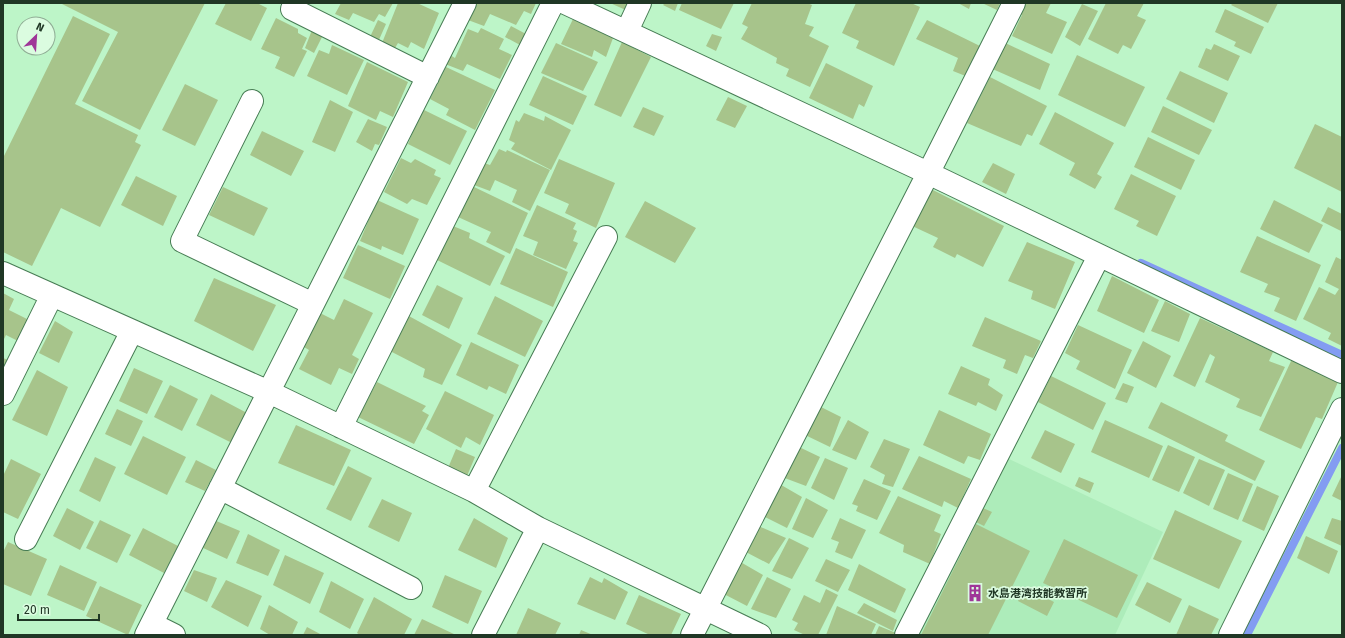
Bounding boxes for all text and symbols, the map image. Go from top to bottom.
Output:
north arrow [16,16,56,56]
text: N [34,20,46,35]
building icon: 水島港湾技能教習所 [965,583,985,603]
place label: 水島港湾技能教習所 [988,587,1087,600]
scale bar [18,596,99,622]
text: 20 m [24,603,50,617]

